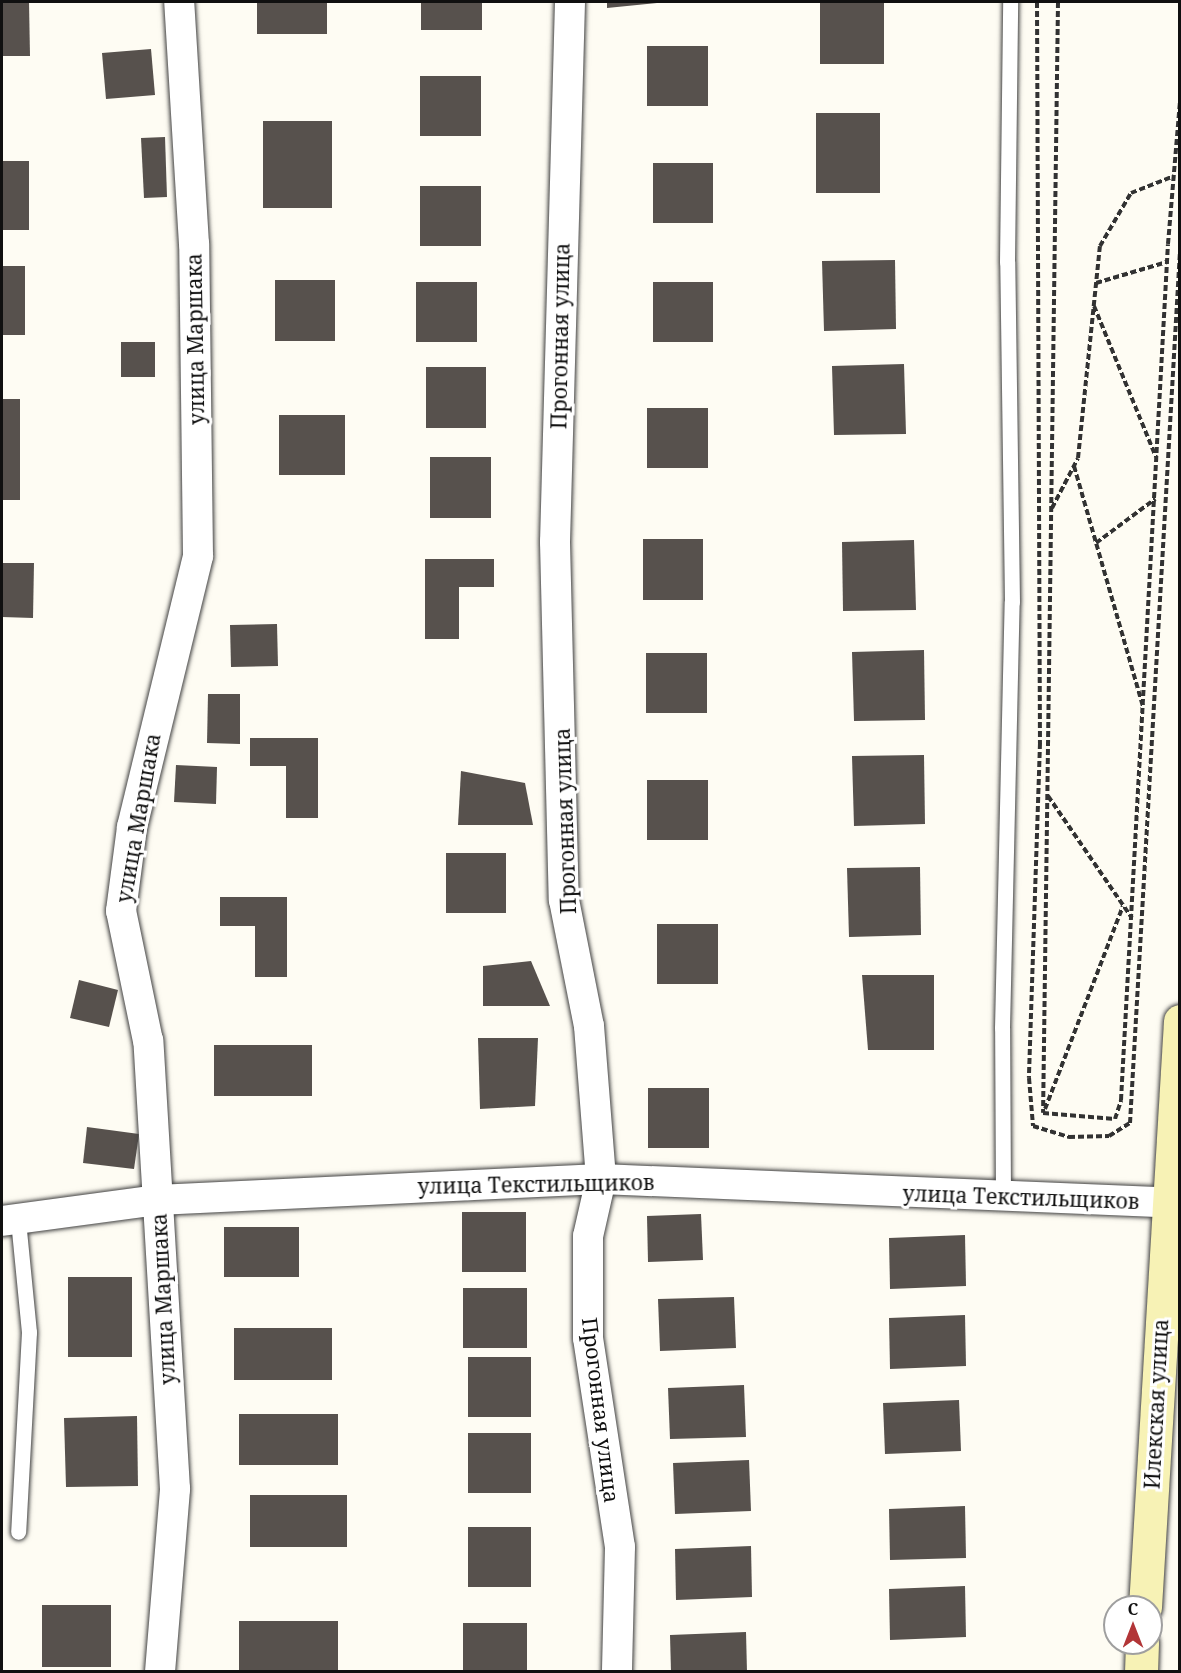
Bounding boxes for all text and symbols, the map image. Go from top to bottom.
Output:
street label: Прогонная улица [546,243,574,429]
street label: улица Маршака [181,253,209,425]
street label: Прогонная улица [549,727,581,915]
street label: улица Маршака [111,731,165,905]
street label: улица Текстильщиков [417,1169,655,1199]
street label: улица Текстильщиков [902,1180,1140,1214]
street label: улица Маршака [146,1213,180,1385]
street label: Прогонная улица [577,1316,625,1504]
street label: Илекская улица [1139,1318,1173,1490]
north arrow [1103,1595,1163,1655]
text: С [1128,1598,1138,1620]

